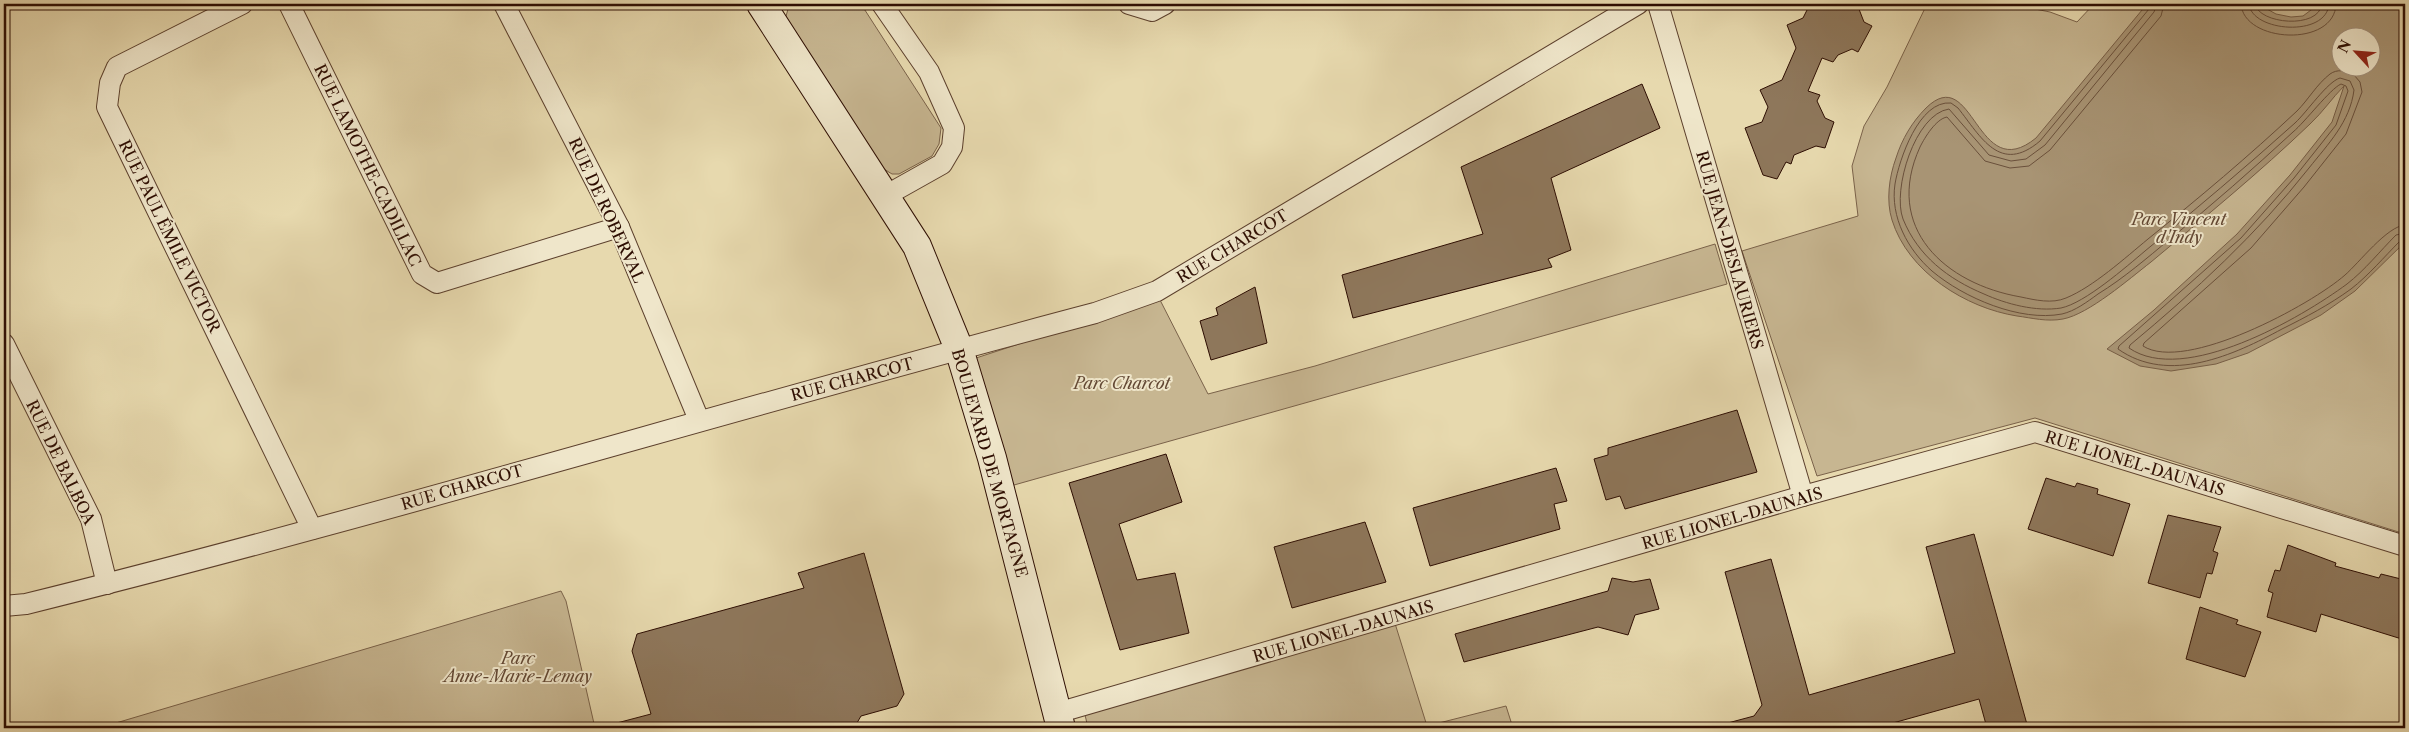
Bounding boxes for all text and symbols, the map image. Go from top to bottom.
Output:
north arrow [2332,28,2382,78]
text: N [2334,37,2355,56]
street label: RUE LAMOTHE-CADILLAC [310,61,426,269]
street label: RUE DE ROBERVAL [565,134,650,286]
street label: RUE PAUL ÉMILE VICTOR [115,136,226,337]
street label: RUE JEAN-DESLAURIERS [1692,148,1768,352]
street label: RUE CHARCOT [1173,205,1291,287]
park label: Parc Vincent d'Indy [2130,209,2227,247]
street label: BOULEVARD DE MORTAGNE [948,346,1032,580]
street label: RUE CHARCOT [788,353,916,405]
park label: Parc Charcot [1072,373,1172,393]
street label: RUE DE BALBOA [22,396,100,529]
street label: RUE LIONEL-DAUNAIS [2043,426,2227,500]
street label: RUE CHARCOT [399,460,525,514]
street label: RUE LIONEL-DAUNAIS [1639,483,1825,553]
street label: RUE LIONEL-DAUNAIS [1250,596,1436,666]
park label: Parc Anne-Marie-Lemay [441,648,592,686]

